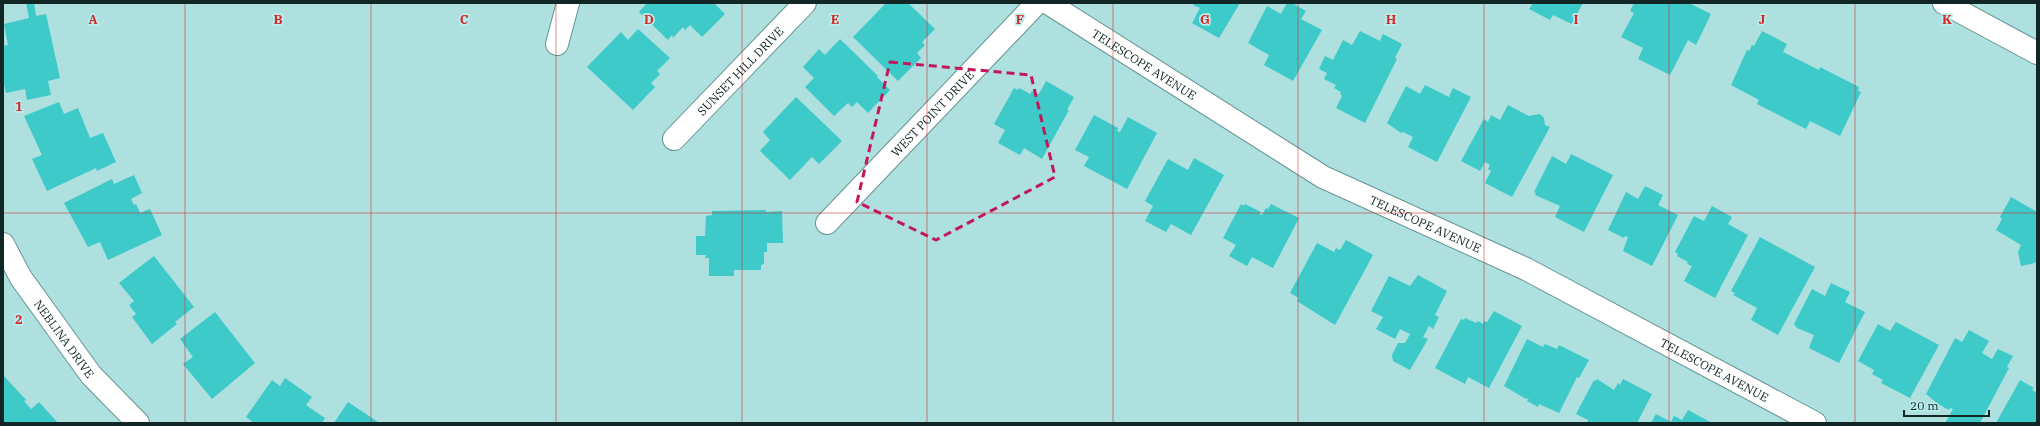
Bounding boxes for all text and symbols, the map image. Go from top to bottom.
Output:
text: A [88,11,98,28]
text: B [273,11,283,28]
text: C [460,11,469,28]
text: D [644,11,654,28]
text: E [831,11,839,28]
text: F [1016,11,1024,28]
text: G [1200,11,1210,28]
text: H [1386,11,1397,28]
text: I [1574,11,1579,28]
text: J [1759,11,1766,28]
text: K [1942,11,1952,28]
street label: SUNSET HILL DRIVE [694,23,786,118]
street label: TELESCOPE AVENUE [1089,25,1199,103]
street label: WEST POINT DRIVE [887,67,977,159]
text: 1 [15,98,23,115]
street label: TELESCOPE AVENUE [1367,192,1484,255]
street label: NEBLINA DRIVE [31,296,98,381]
text: 2 [15,311,23,328]
street label: TELESCOPE AVENUE [1658,334,1771,405]
scale bar [1904,392,1989,418]
text: 20 m [1910,398,1939,413]

